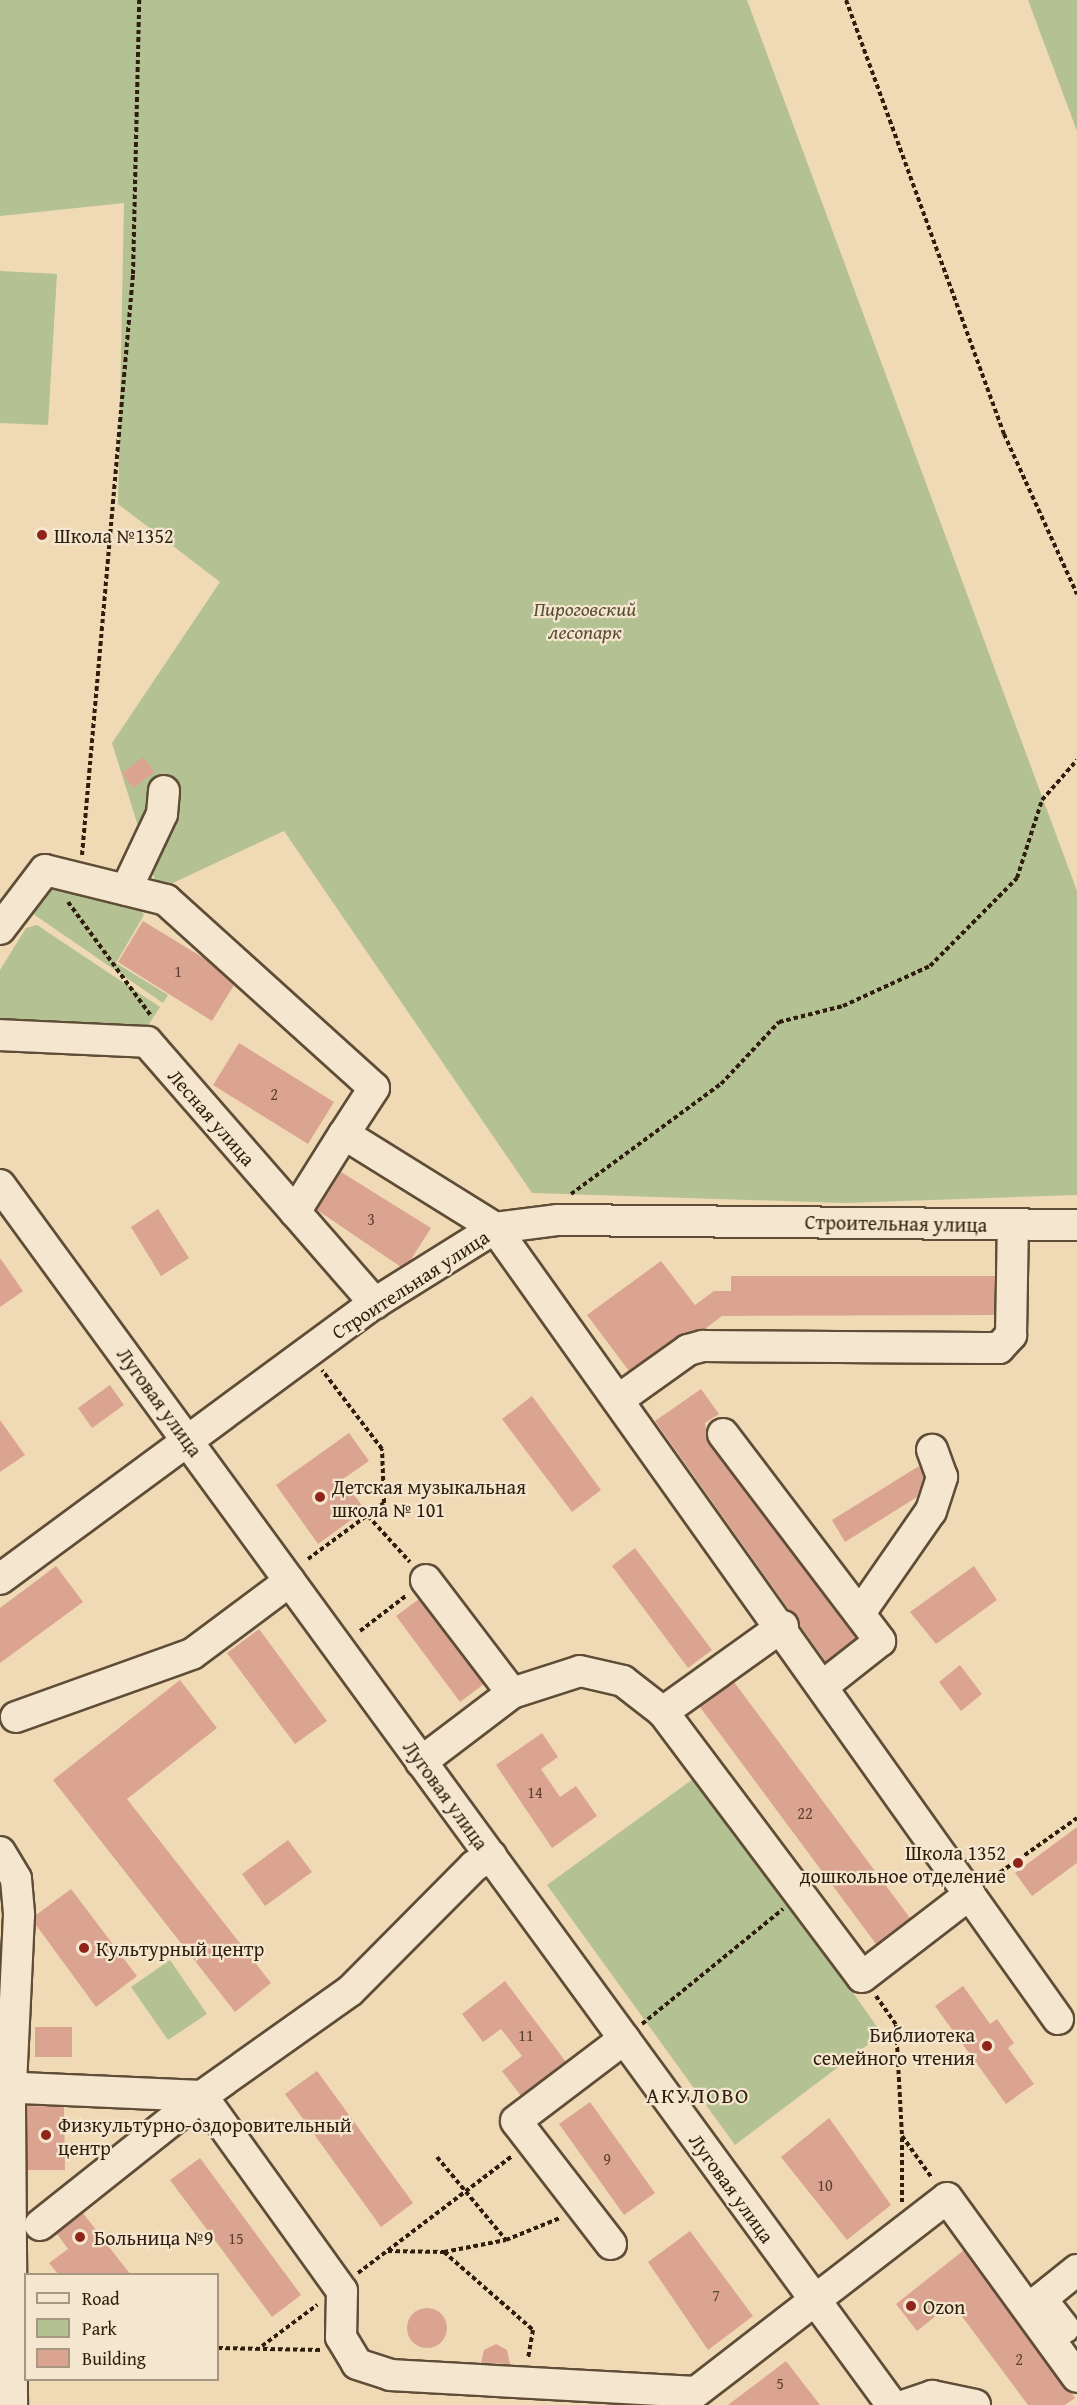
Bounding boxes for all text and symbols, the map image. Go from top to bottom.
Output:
place label: Школа №1352 [54,523,174,547]
marker: Школа №1352 [35,528,49,542]
park label: Пироговский лесопарк [533,596,637,643]
house number: 1 [174,961,182,981]
street label: Лесная улица [163,1064,261,1170]
house number: 2 [270,1084,278,1104]
house number: 3 [367,1209,375,1229]
street label: Строительная улица [805,1209,987,1237]
street label: Строительная улица [327,1224,493,1344]
street label: Луговая улица [112,1343,208,1461]
place label: Детская музыкальная школа № 101 [332,1474,526,1521]
marker: Детская музыкальная школа № 101 [313,1490,327,1504]
street label: Луговая улица [398,1736,494,1854]
house number: 14 [527,1782,543,1802]
house number: 22 [797,1803,813,1823]
place label: Школа 1352 дошкольное отделение [800,1840,1006,1887]
marker: Школа 1352 дошкольное отделение [1011,1856,1025,1870]
place label: Культурный центр [96,1936,264,1960]
marker: Культурный центр [77,1941,91,1955]
place label: Библиотека семейного чтения [813,2022,975,2069]
house number: 11 [518,2025,534,2045]
marker: Библиотека семейного чтения [980,2039,994,2053]
district label: АКУЛОВО [646,2083,750,2109]
place label: Физкультурно-оздоровительный центр [58,2112,352,2159]
marker: Физкультурно-оздоровительный центр [39,2128,53,2142]
street label: Луговая улица [684,2129,780,2247]
house number: 9 [603,2149,611,2169]
house number: 10 [817,2175,833,2195]
place label: Больница №9 [94,2225,213,2249]
marker: Больница №9 [71,2228,89,2246]
house number: 15 [228,2228,244,2248]
legend [24,2273,219,2381]
text: Road [82,2285,120,2312]
house number: 7 [712,2285,720,2305]
place label: Ozon [923,2294,965,2318]
marker: Ozon [904,2299,918,2313]
text: Park [82,2315,117,2342]
text: Building [82,2345,146,2372]
house number: 2 [1015,2349,1023,2369]
house number: 5 [776,2373,784,2393]

